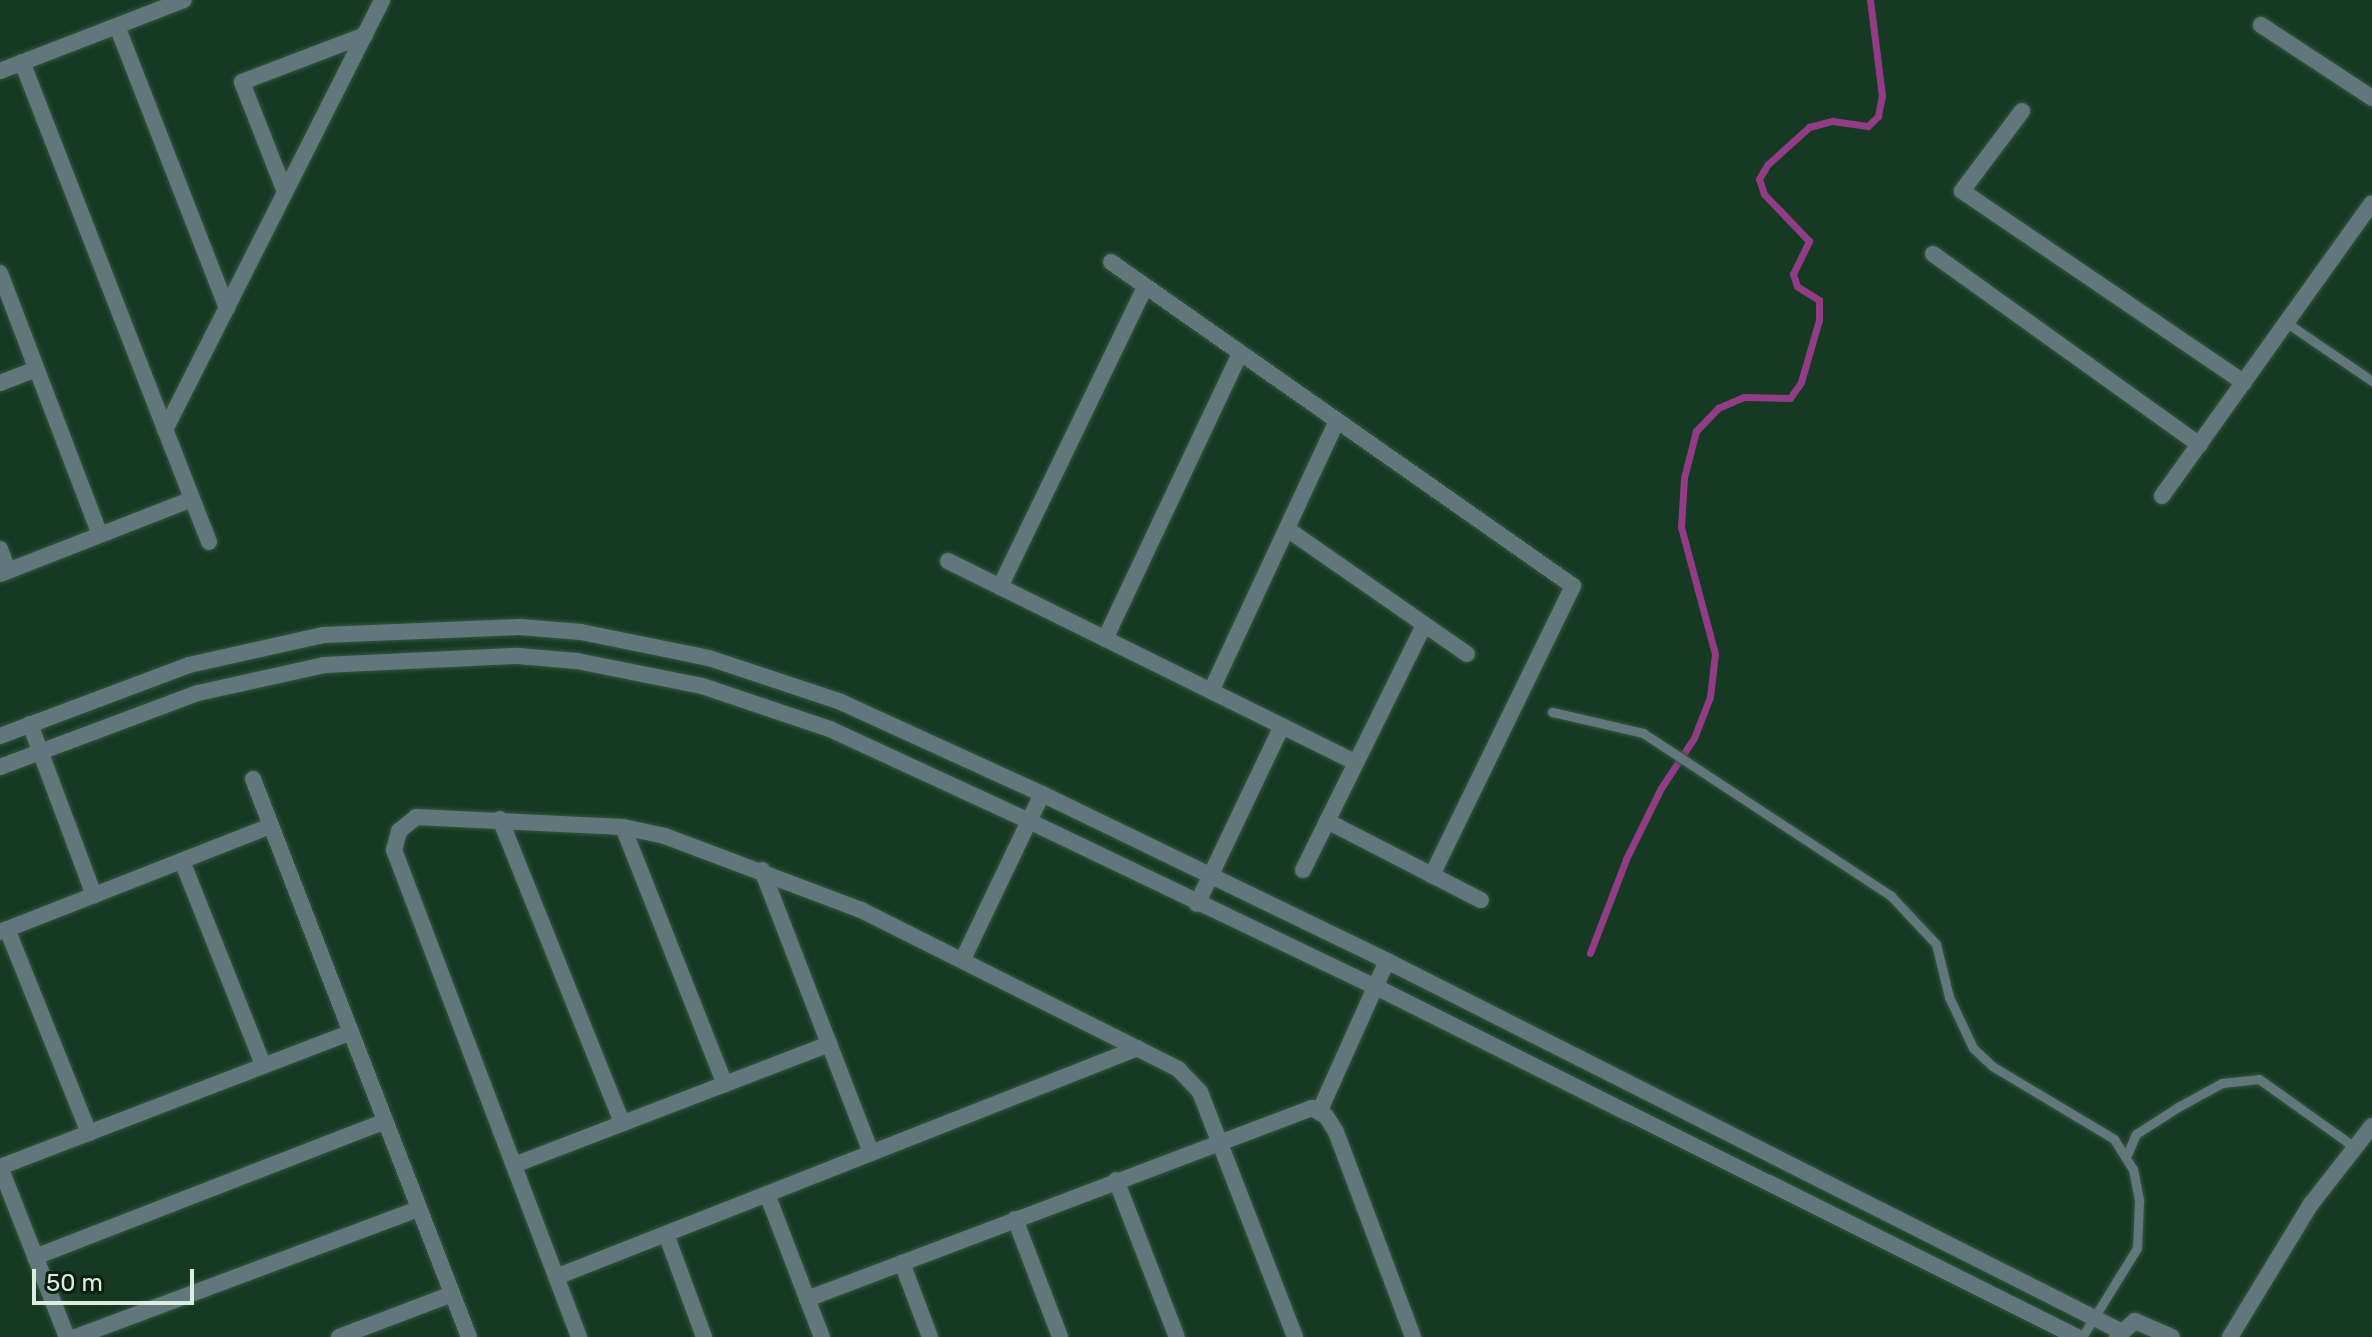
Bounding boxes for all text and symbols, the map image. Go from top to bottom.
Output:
scale bar [36,1253,198,1303]
text: 50 m [46,1269,103,1297]

